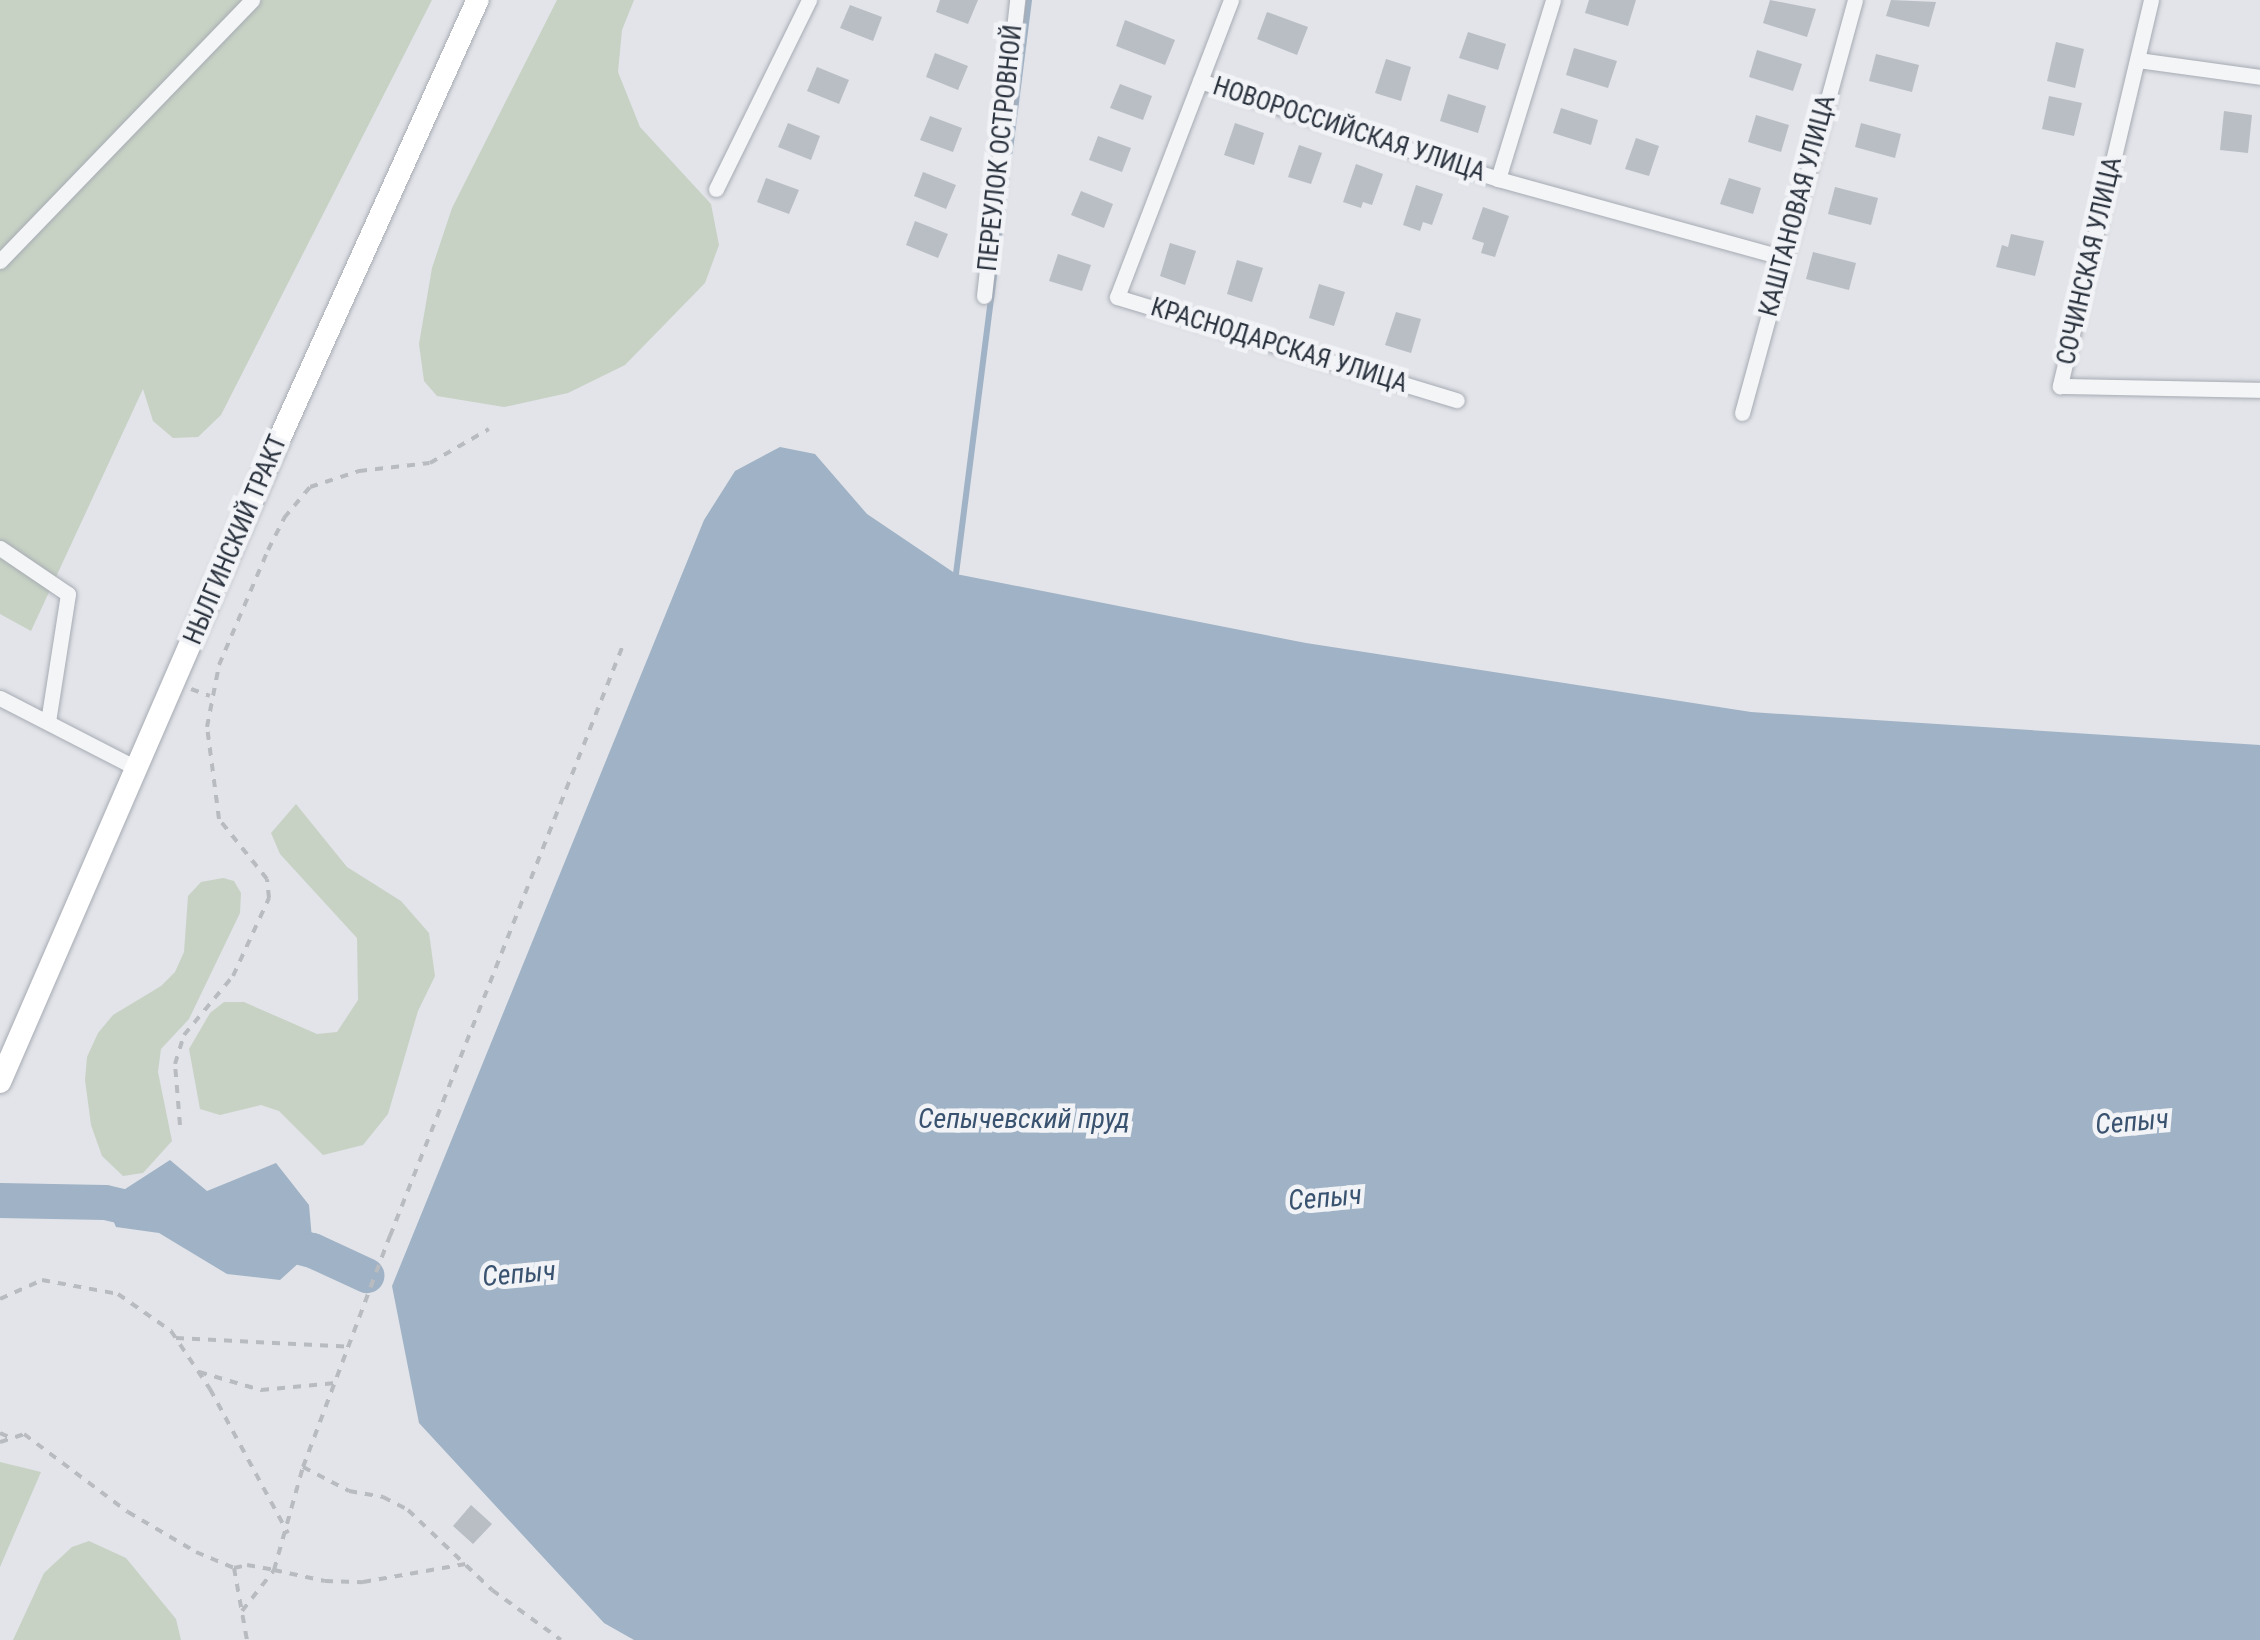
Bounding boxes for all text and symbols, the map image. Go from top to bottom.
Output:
street label: ПЕРЕУЛОК ОСТРОВНОЙ [973,23,1029,273]
street label: НОВОРОССИЙСКАЯ УЛИЦА [1209,72,1489,188]
street label: КАШТАНОВАЯ УЛИЦА [1754,92,1842,320]
street label: СОЧИНСКАЯ УЛИЦА [2052,154,2128,368]
street label: КРАСНОДАРСКАЯ УЛИЦА [1147,293,1411,399]
street label: НЫЛГИНСКИЙ ТРАКТ [178,431,294,649]
water label: Сепычевский пруд [918,1102,1130,1136]
water label: Сепыч [2094,1102,2170,1142]
water label: Сепыч [1287,1178,1363,1218]
water label: Сепыч [481,1254,557,1294]

